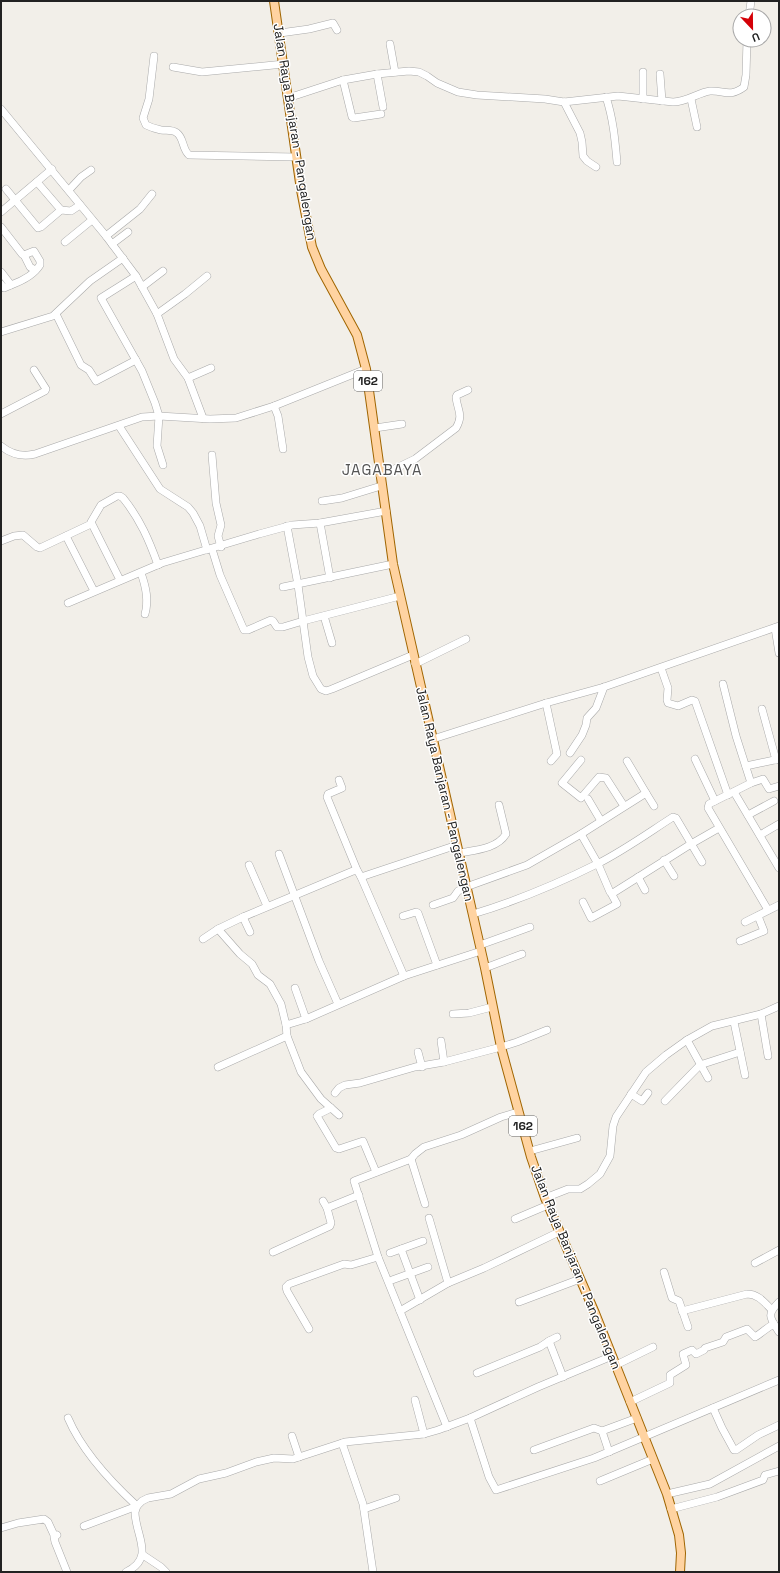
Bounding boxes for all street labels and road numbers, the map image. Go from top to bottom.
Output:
street label: Jalan Raya Banjaran - Pangalengan [269,22,321,242]
road number: 162 [354,371,382,391]
street label: Jalan Raya Banjaran - Pangalengan [412,685,478,903]
road number: 162 [509,1116,537,1136]
street label: Jalan Raya Banjaran - Pangalengan [527,1162,625,1372]

